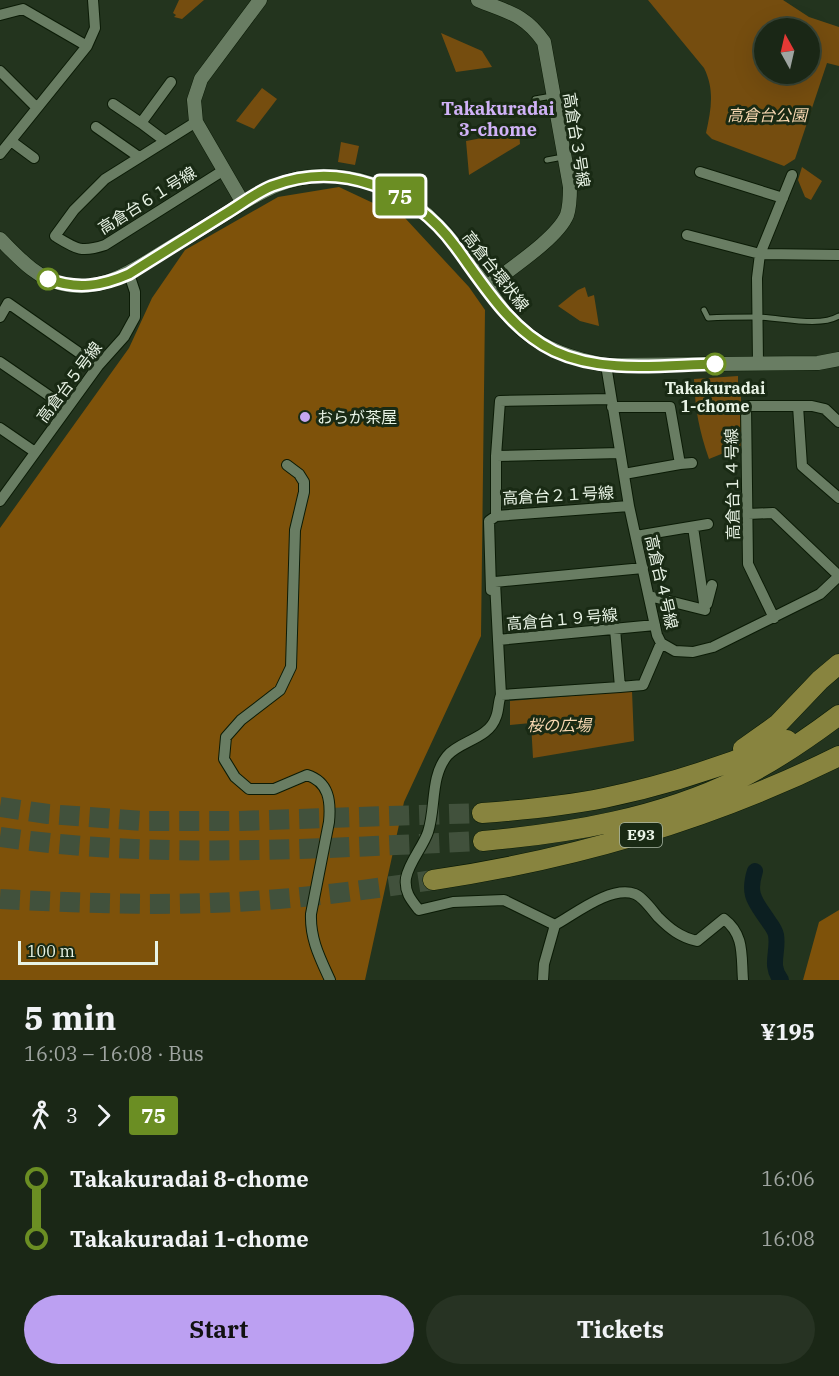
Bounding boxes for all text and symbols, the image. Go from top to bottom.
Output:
north arrow [754,18,820,84]
map controls [754,18,820,84]
street label: 高倉台３号線 [560,91,594,189]
district label: Takakuradai 3-chome [441,97,555,141]
park label: 高倉台公園 [727,105,809,125]
street label: 高倉台６１号線 [94,162,200,238]
line badge: 75 [373,176,427,216]
text: 75 [387,182,413,210]
street label: 高倉台環状線 [459,227,533,315]
unlabelled marker [37,268,59,290]
street label: 高倉台５号線 [32,338,106,426]
marker: Takakuradai 1-chome [704,353,726,375]
place label: Takakuradai 1-chome [665,378,765,416]
place label: おらが茶屋 [317,407,397,427]
marker: おらが茶屋 [298,410,312,424]
street label: 高倉台１４号線 [721,428,743,540]
street label: 高倉台２１号線 [502,482,614,508]
street label: 高倉台４号線 [641,533,683,631]
street label: 高倉台１９号線 [505,604,619,634]
park label: 桜の広場 [527,715,593,735]
road number: E93 [620,823,662,847]
scale bar [18,938,158,966]
text: 100 m [27,941,75,961]
text: 5 min [24,996,116,1039]
text: ¥195 [760,1017,815,1046]
text: 16:03 – 16:08 · Bus [24,1040,204,1067]
icon: walk [24,1099,57,1132]
icon: forward [87,1099,120,1132]
text: 75 [141,1101,166,1129]
text: 3 [66,1102,78,1129]
text: Takakuradai 8-chome [70,1164,309,1193]
text: 16:06 [761,1165,815,1192]
text: Takakuradai 1-chome [70,1224,309,1253]
text: 16:08 [761,1225,815,1252]
button: Start [24,1295,414,1364]
button: Tickets [426,1295,815,1364]

